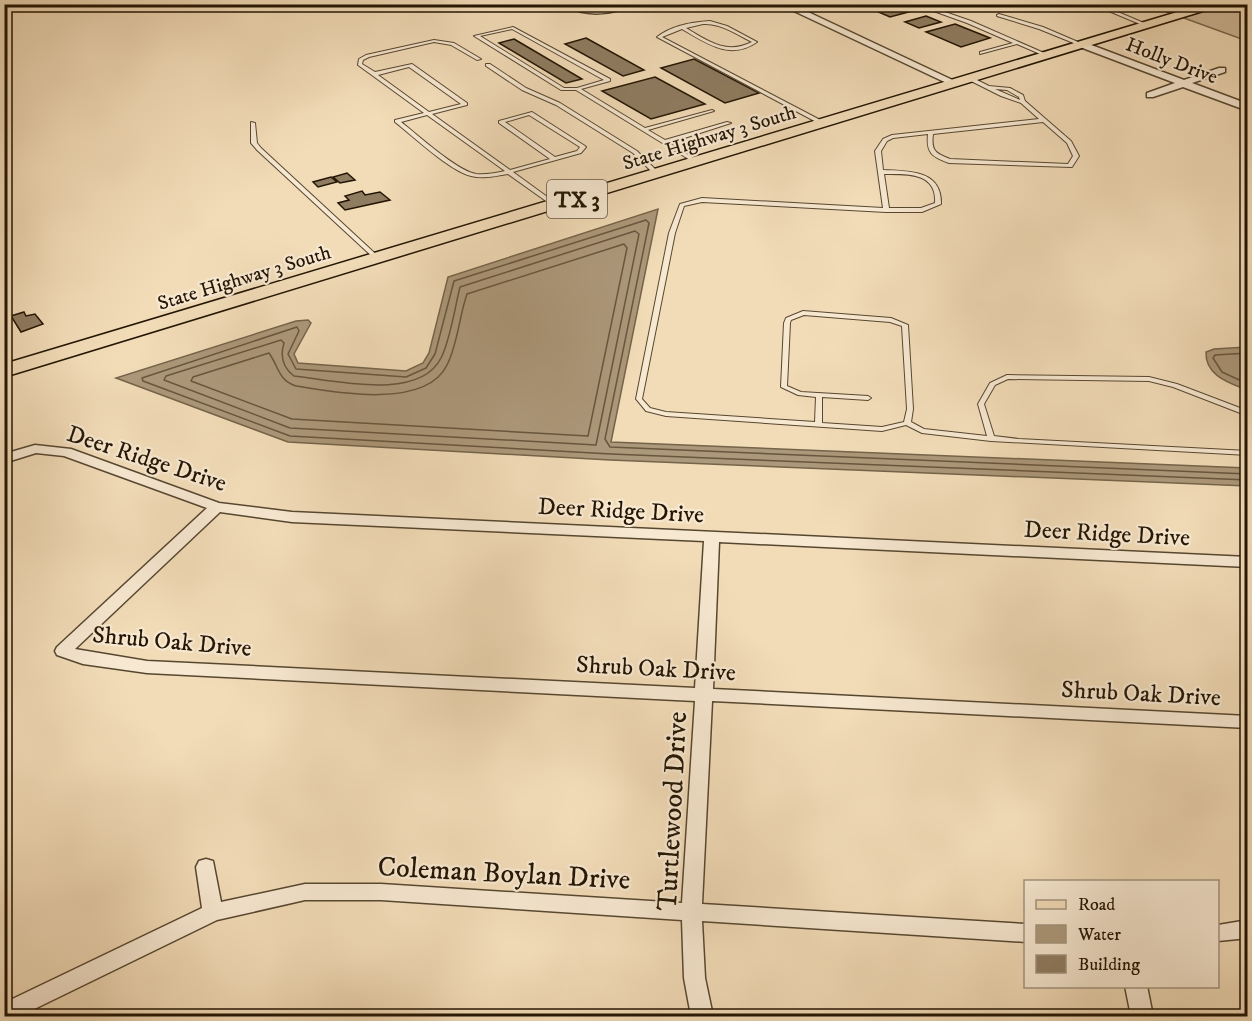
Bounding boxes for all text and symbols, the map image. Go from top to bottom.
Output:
street label: Holly Drive [1122,32,1221,90]
street label: State Highway 3 South [620,100,800,177]
road number: TX 3 [547,180,607,218]
street label: State Highway 3 South [155,240,335,317]
street label: Deer Ridge Drive [63,419,230,499]
street label: Deer Ridge Drive [537,492,705,530]
street label: Deer Ridge Drive [1023,515,1191,553]
street label: Shrub Oak Drive [91,620,253,664]
street label: Shrub Oak Drive [575,650,737,688]
street label: Shrub Oak Drive [1060,675,1222,713]
street label: Turtlewood Drive [650,711,695,912]
street label: Coleman Boylan Drive [377,849,631,898]
legend [1024,880,1219,988]
text: Road [1078,894,1115,916]
text: Water [1077,924,1121,946]
text: Building [1078,954,1140,976]

